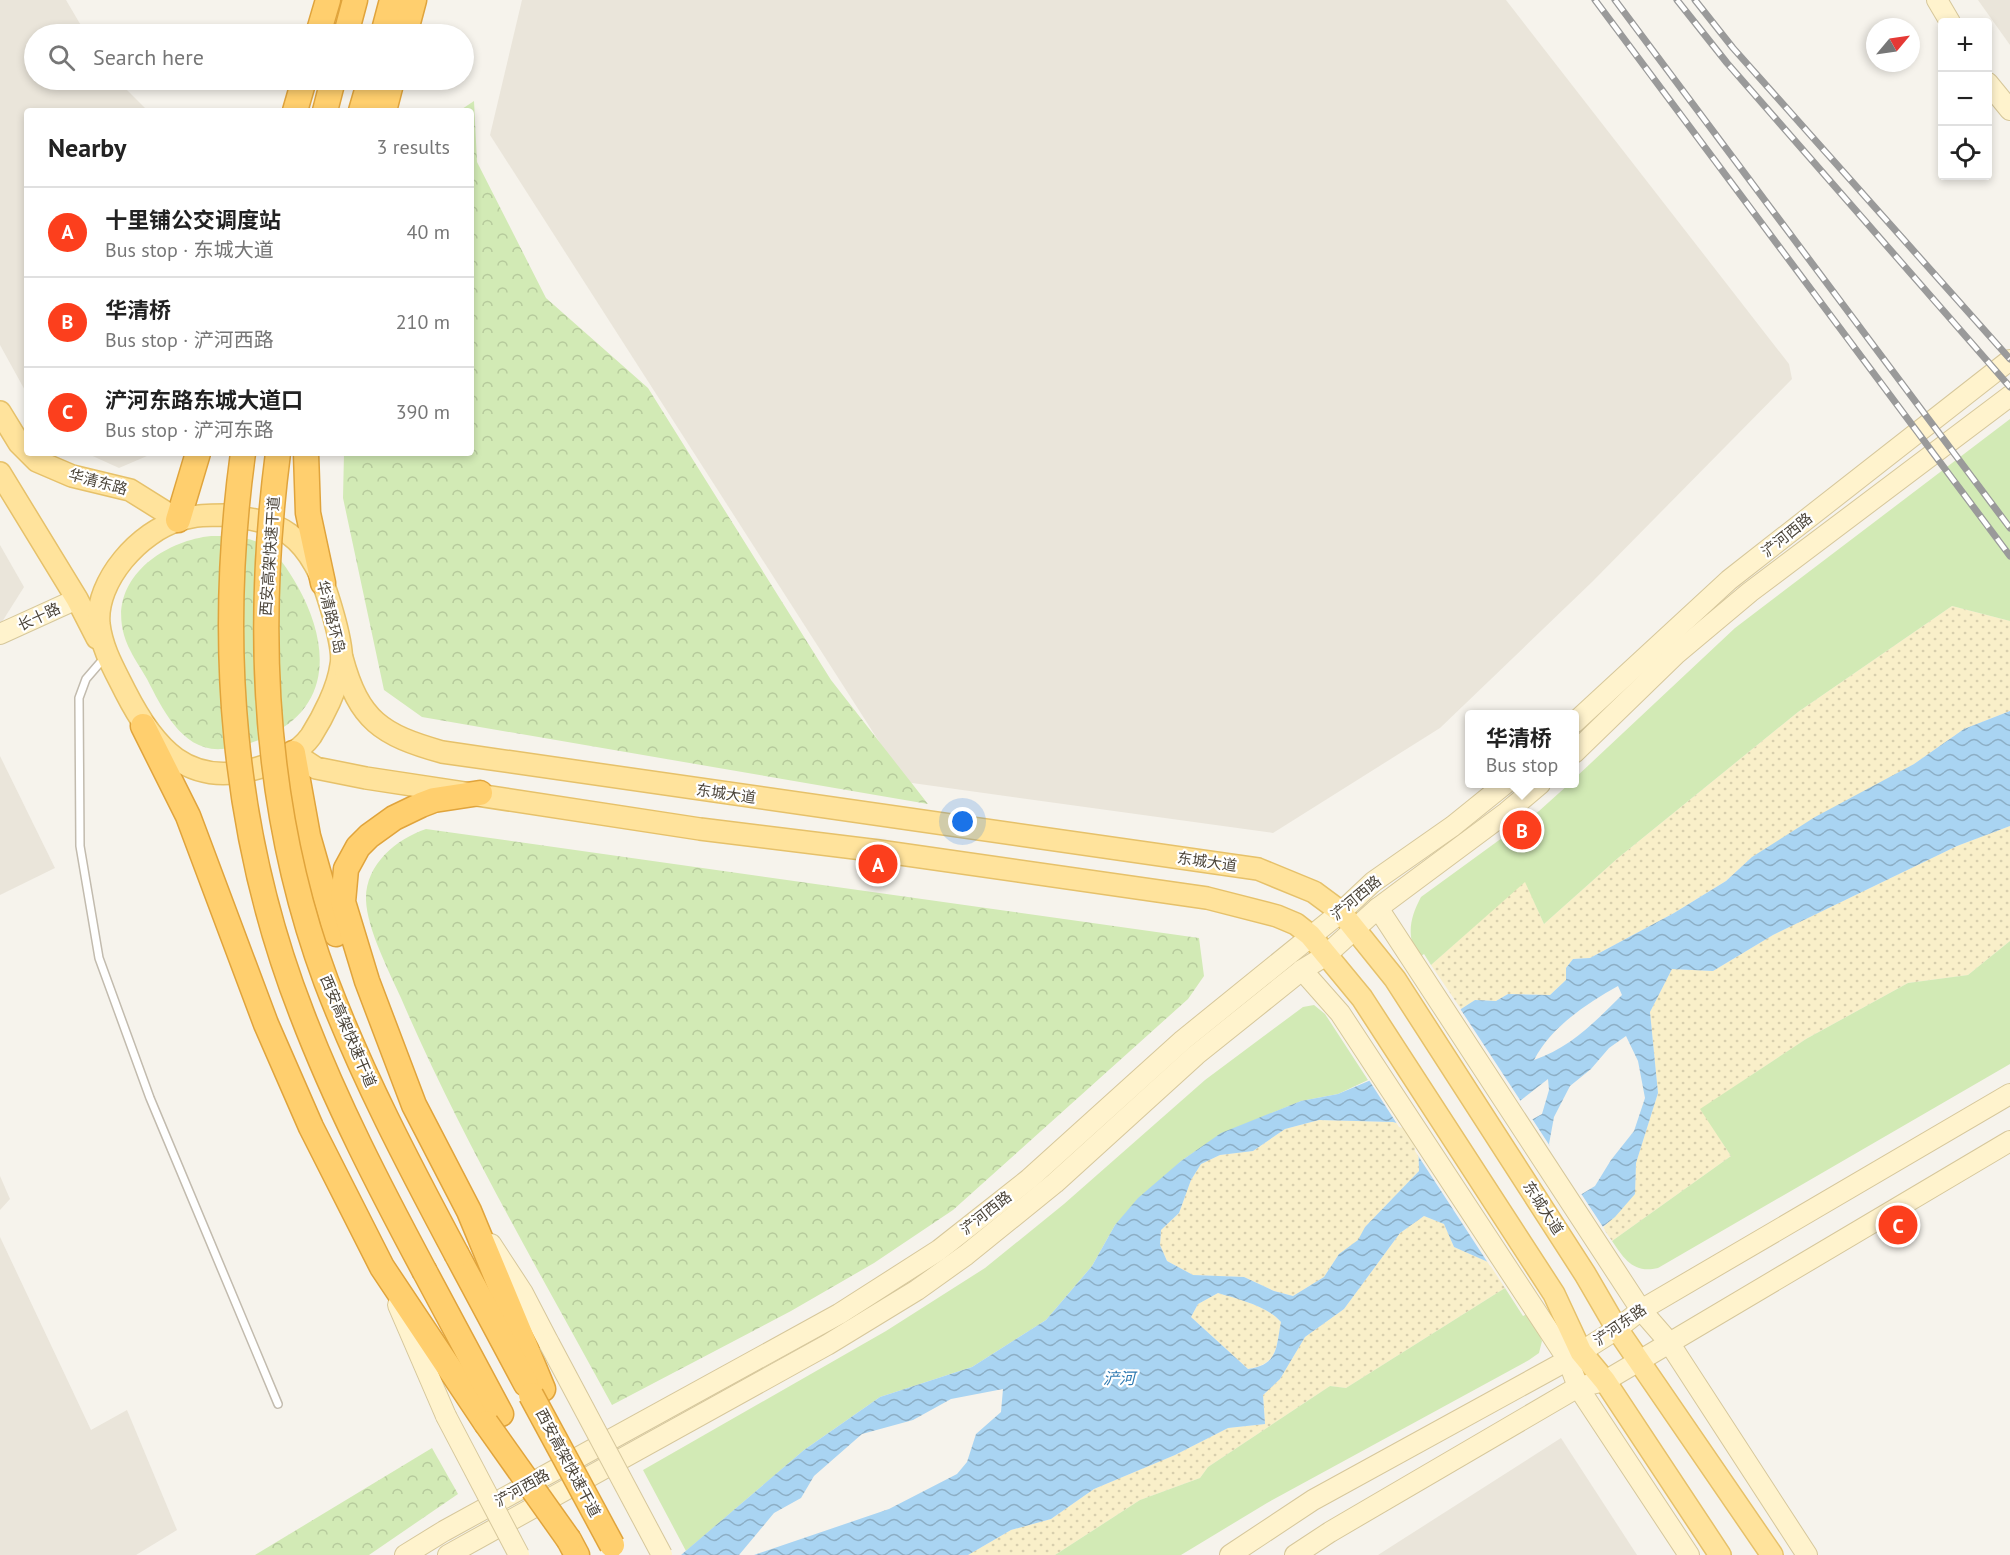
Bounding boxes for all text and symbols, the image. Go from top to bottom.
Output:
north arrow [1866,18,1920,72]
map controls [1938,18,1992,180]
button: + [1938,18,1992,72]
search box [24,24,474,90]
icon: search [45,41,78,74]
text: Search here [93,43,204,71]
button: − [1938,72,1992,126]
button: locate [1938,126,1992,180]
text: Nearby [48,131,126,164]
text: 3 results [377,134,450,160]
text: 十里铺公交调度站 [105,206,281,234]
text: A [61,219,74,245]
text: 40 m [407,219,450,245]
text: Bus stop · 东城大道 [105,237,274,263]
text: 华清桥 [105,296,171,324]
text: B [62,309,73,335]
text: 210 m [396,309,450,335]
text: Bus stop · 浐河西路 [105,327,274,353]
text: 浐河东路东城大道口 [105,386,303,414]
text: C [62,399,73,425]
text: 390 m [396,399,450,425]
text: Bus stop · 浐河东路 [105,417,274,443]
street label: 华清东路 [67,465,130,498]
street label: 西安高架快速干道 [256,495,283,616]
street label: 浐河西路 [1757,508,1816,561]
street label: 华清路环岛 [313,578,350,656]
street label: 长十路 [14,598,63,635]
popup [1465,710,1579,788]
text: 华清桥 [1486,724,1552,752]
text: Bus stop [1486,752,1558,778]
street label: 东城大道 [695,780,757,807]
your location [948,807,977,836]
pin: B [1502,808,1541,852]
pin: A [858,842,898,886]
street label: 东城大道 [1176,848,1238,875]
street label: 浐河西路 [1327,871,1385,924]
street label: 西安高架快速干道 [316,972,381,1090]
street label: 东城大道 [1519,1177,1568,1238]
street label: 浐河西路 [956,1187,1015,1239]
pin: C [1878,1202,1918,1248]
street label: 浐河东路 [1590,1300,1650,1350]
water label: 浐河 [1103,1368,1138,1388]
street label: 西安高架快速干道 [532,1405,605,1520]
street label: 浐河西路 [491,1465,553,1510]

